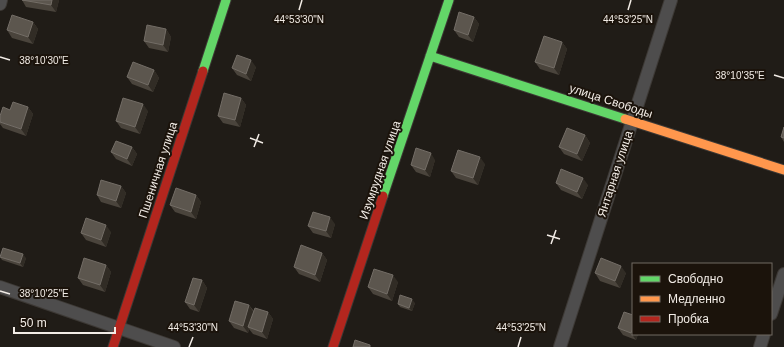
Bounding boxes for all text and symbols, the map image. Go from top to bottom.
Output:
text: 44°53'30"N [274,14,324,25]
text: 44°53'25"N [603,14,653,25]
text: 38°10'30"E [19,55,69,66]
text: 38°10'35"E [715,70,765,81]
street label: улица Свободы [568,81,654,121]
street label: Изумрудная улица [357,119,404,221]
street label: Пшеничная улица [136,120,180,220]
street label: Янтарная улица [594,129,636,219]
legend [632,263,772,335]
text: Свободно [668,272,723,286]
text: 38°10'25"E [19,288,69,299]
text: Медленно [668,292,725,306]
scale bar [14,309,115,335]
text: Пробка [668,312,709,326]
text: 50 m [20,316,47,330]
text: 44°53'30"N [168,322,218,333]
text: 44°53'25"N [496,322,546,333]

